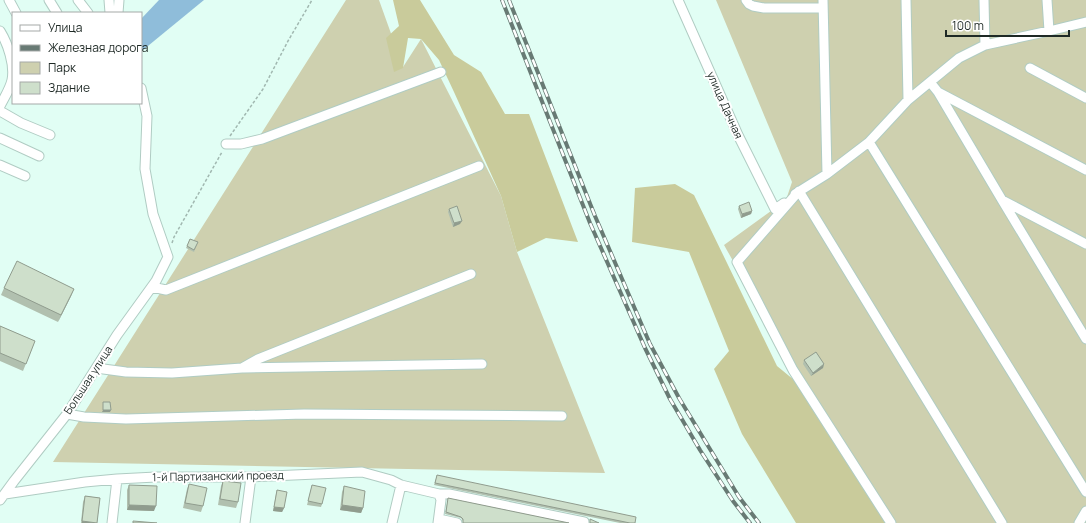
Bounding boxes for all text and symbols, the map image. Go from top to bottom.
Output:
legend [12,12,142,104]
scale bar [946,12,1069,38]
text: 100 m [952,17,984,34]
text: Улица [48,19,82,36]
text: Железная дорога [48,39,148,56]
text: Парк [48,59,77,76]
street label: улица Дачная [704,69,747,141]
text: Здание [48,79,90,96]
street label: Большая улица [60,343,115,417]
street label: 1-й Партизанский проезд [152,467,284,484]

